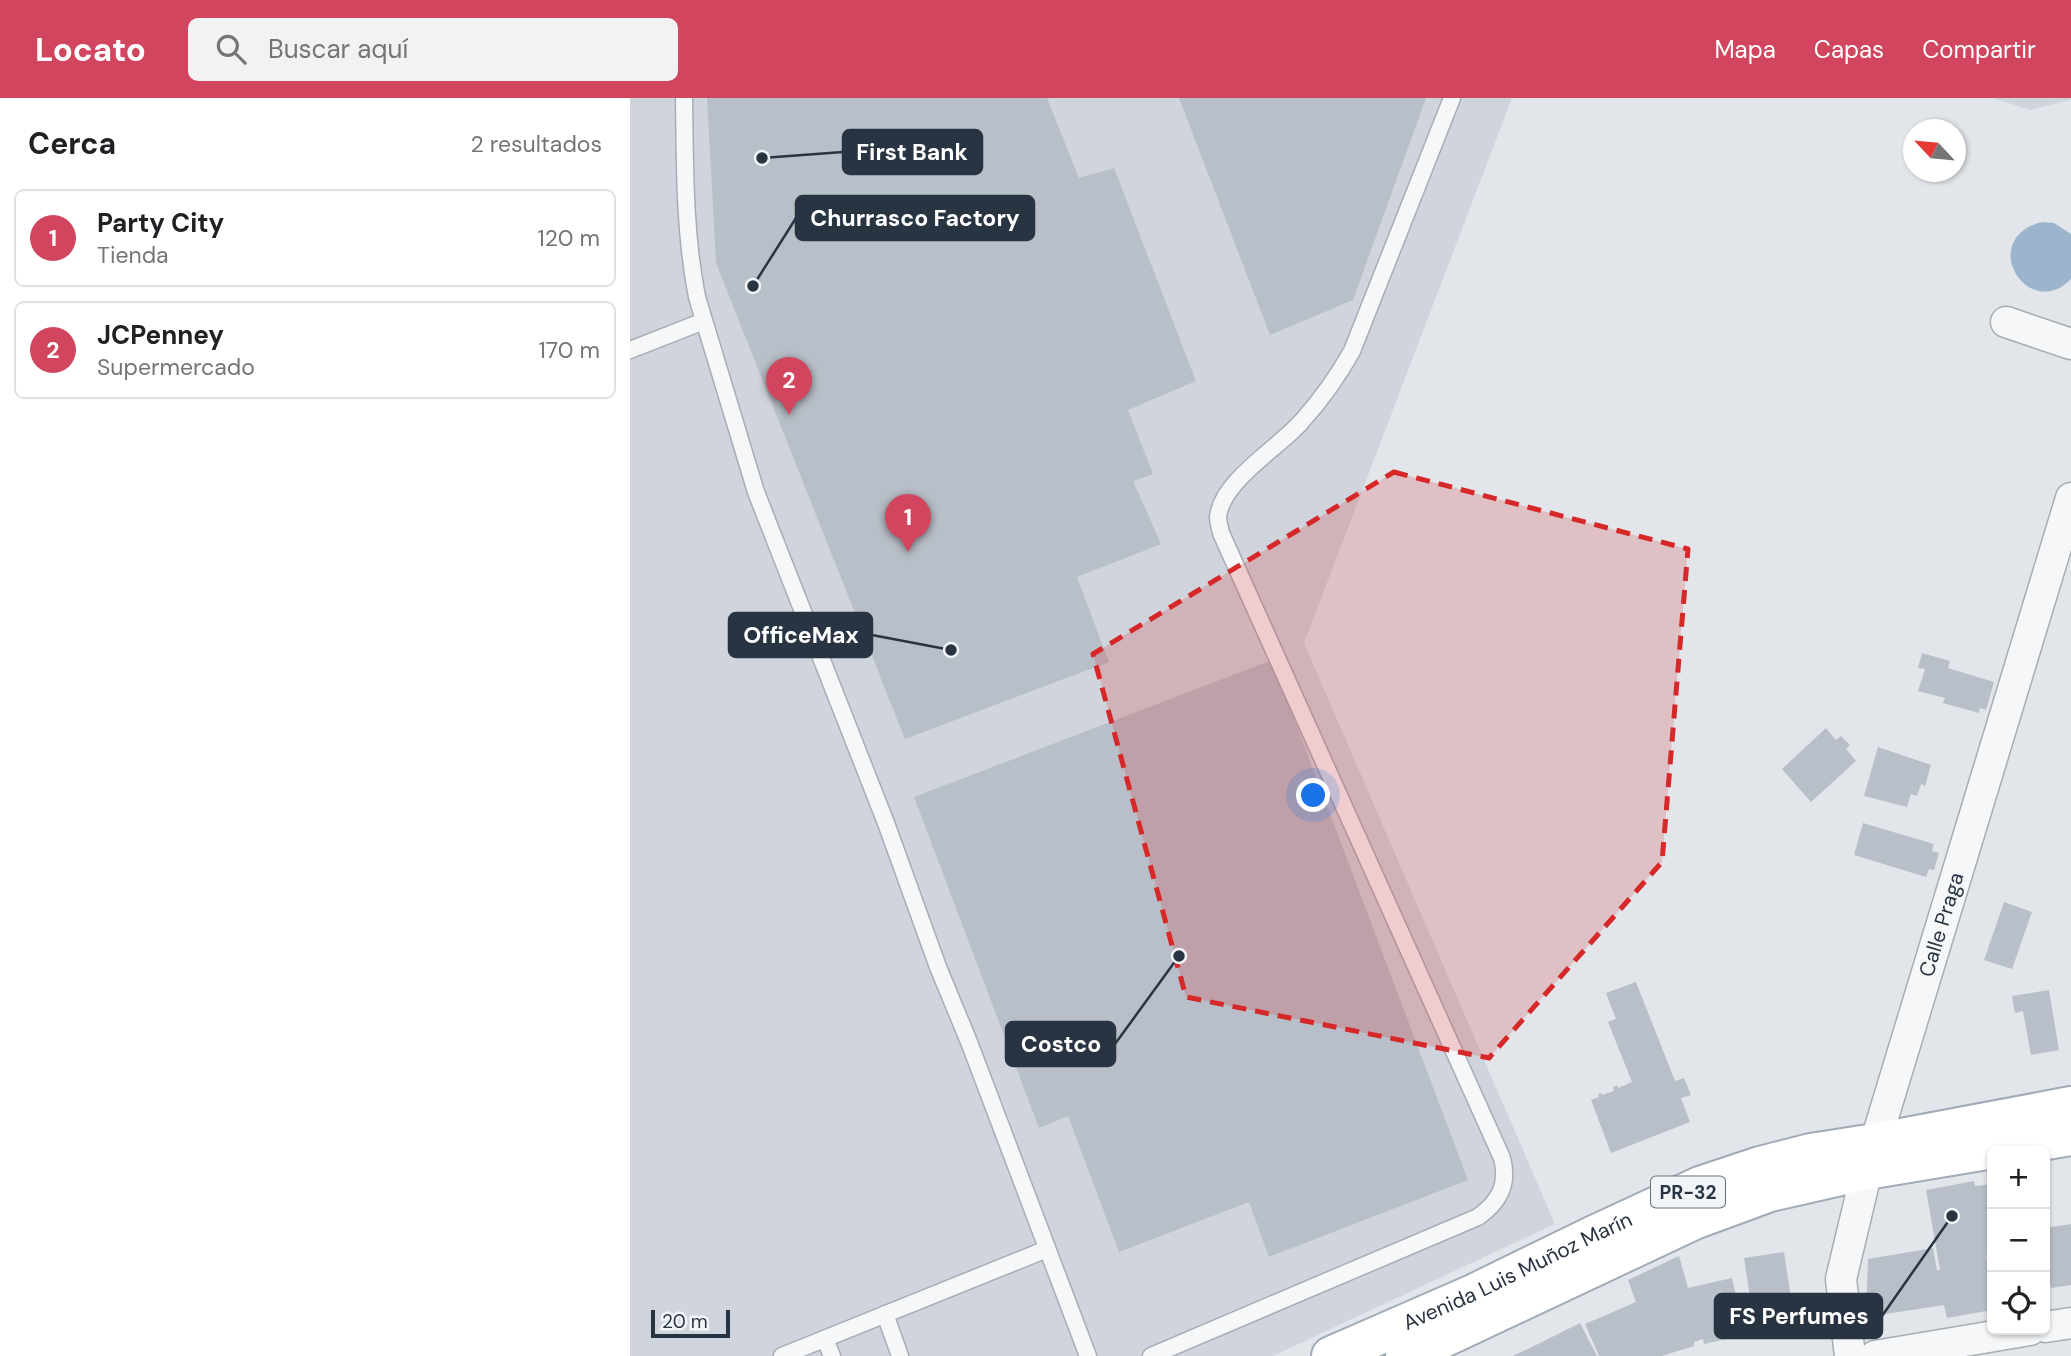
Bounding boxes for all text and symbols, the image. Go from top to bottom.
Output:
search box [188,18,678,81]
text: Locato [35,28,146,71]
icon: search [212,30,250,68]
text: Buscar aquí [268,32,408,66]
text: Mapa [1714,34,1776,65]
text: Capas [1814,34,1884,65]
text: Compartir [1922,34,2036,65]
north arrow [1903,119,1966,182]
text: Cerca [28,124,116,163]
text: 2 resultados [471,129,602,159]
callout: First Bank [843,130,982,174]
text: First Bank [856,137,968,167]
callout: Churrasco Factory [796,196,1034,240]
text: Churrasco Factory [810,203,1020,233]
text: Party City [97,206,224,240]
text: 1 [49,223,57,253]
text: 120 m [537,223,600,253]
text: Tienda [97,240,169,270]
text: JCPenney [97,318,224,352]
text: 2 [46,335,60,365]
text: 170 m [539,335,600,365]
text: Supermercado [97,352,255,382]
pin: 2 [766,357,812,415]
pin: 1 [885,494,931,552]
callout: OfficeMax [729,613,872,657]
text: OfficeMax [743,620,859,650]
your location [1296,778,1330,812]
street label: Calle Praga [1912,869,1971,980]
callout: Costco [1006,1022,1115,1066]
text: Costco [1021,1029,1101,1059]
map controls [1987,1146,2050,1335]
button: + [1987,1146,2050,1209]
road number: PR-32 [1651,1176,1725,1208]
street label: Avenida Luis Muñoz Marín [1399,1205,1637,1337]
button: − [1987,1209,2050,1272]
button: locate [1987,1272,2050,1335]
callout: FS Perfumes [1715,1294,1882,1338]
text: FS Perfumes [1729,1301,1869,1331]
scale bar [651,1307,730,1339]
text: 20 m [662,1309,708,1334]

